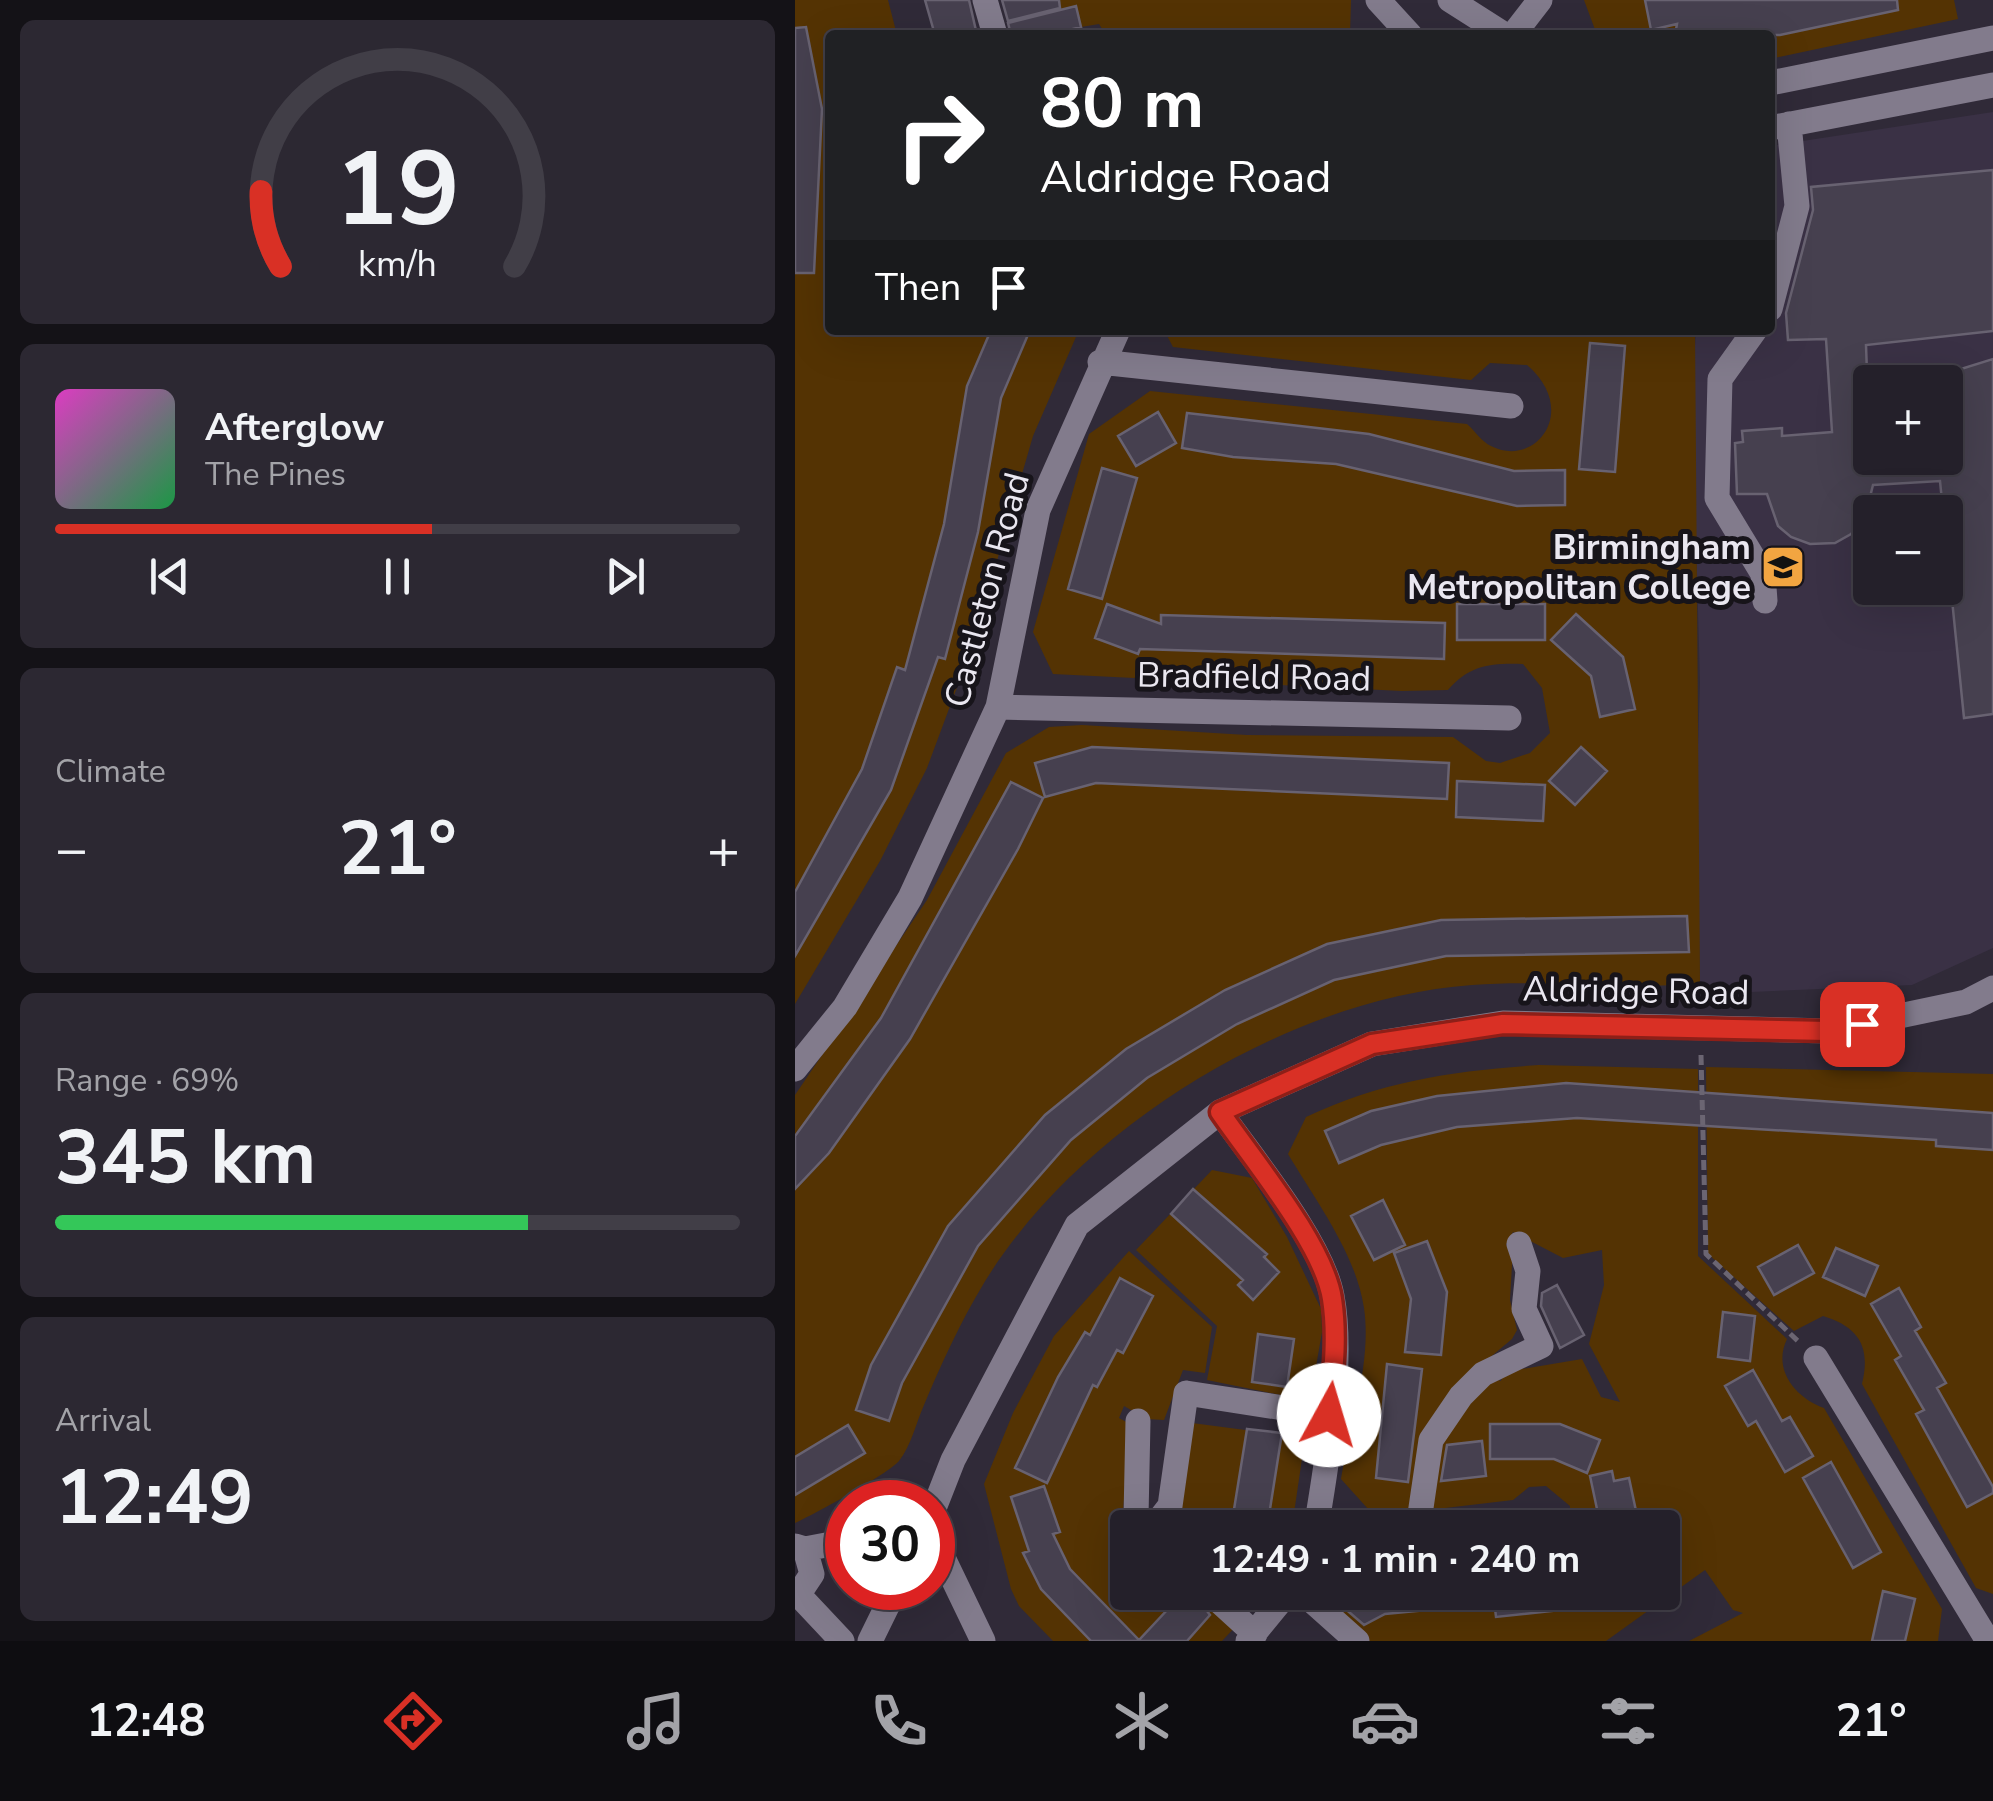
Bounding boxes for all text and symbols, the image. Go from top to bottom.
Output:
text: 80 m [1040,56,1204,152]
icon: right [875,70,1005,200]
text: 19 [335,119,460,261]
text: Aldridge Road [1040,147,1332,208]
text: km/h [358,240,437,289]
icon: arrive [981,260,1036,315]
text: Then [875,262,961,313]
map controls [1853,365,1963,605]
button: + [1853,365,1963,475]
text: Afterglow [205,402,384,453]
text: The Pines [205,453,346,496]
street label: Castleton Road [933,467,1041,713]
button: − [1853,495,1963,605]
place label: Birmingham Metropolitan College [1407,524,1751,611]
school or university icon: Birmingham Metropolitan College [1760,544,1806,590]
icon: previous [142,549,197,604]
icon: pause [370,549,425,604]
icon: next [598,549,653,604]
street label: Bradfield Road [1137,651,1371,703]
text: Climate [55,750,166,793]
text: 21° [338,798,457,900]
text: − [55,812,88,887]
text: + [707,812,740,887]
street label: Aldridge Road [1522,966,1750,1016]
pin [1820,982,1905,1067]
icon: arrive [1835,997,1890,1052]
text: Range · 69% [55,1059,239,1102]
text: 345 km [55,1107,316,1209]
position arrow [1277,1363,1381,1467]
text: Arrival [55,1399,151,1442]
text: 12:49 [55,1447,254,1549]
speed limit sign: 30 [825,1480,955,1610]
text: 12:49 · 1 min · 240 m [1210,1534,1580,1585]
icon: directions [378,1686,448,1756]
icon: music [621,1686,691,1756]
icon: phone [864,1686,934,1756]
icon: climate [1107,1686,1177,1756]
icon: car [1350,1686,1420,1756]
icon: filters [1593,1686,1663,1756]
text: 12:48 [86,1691,206,1752]
text: 21° [1836,1691,1907,1752]

